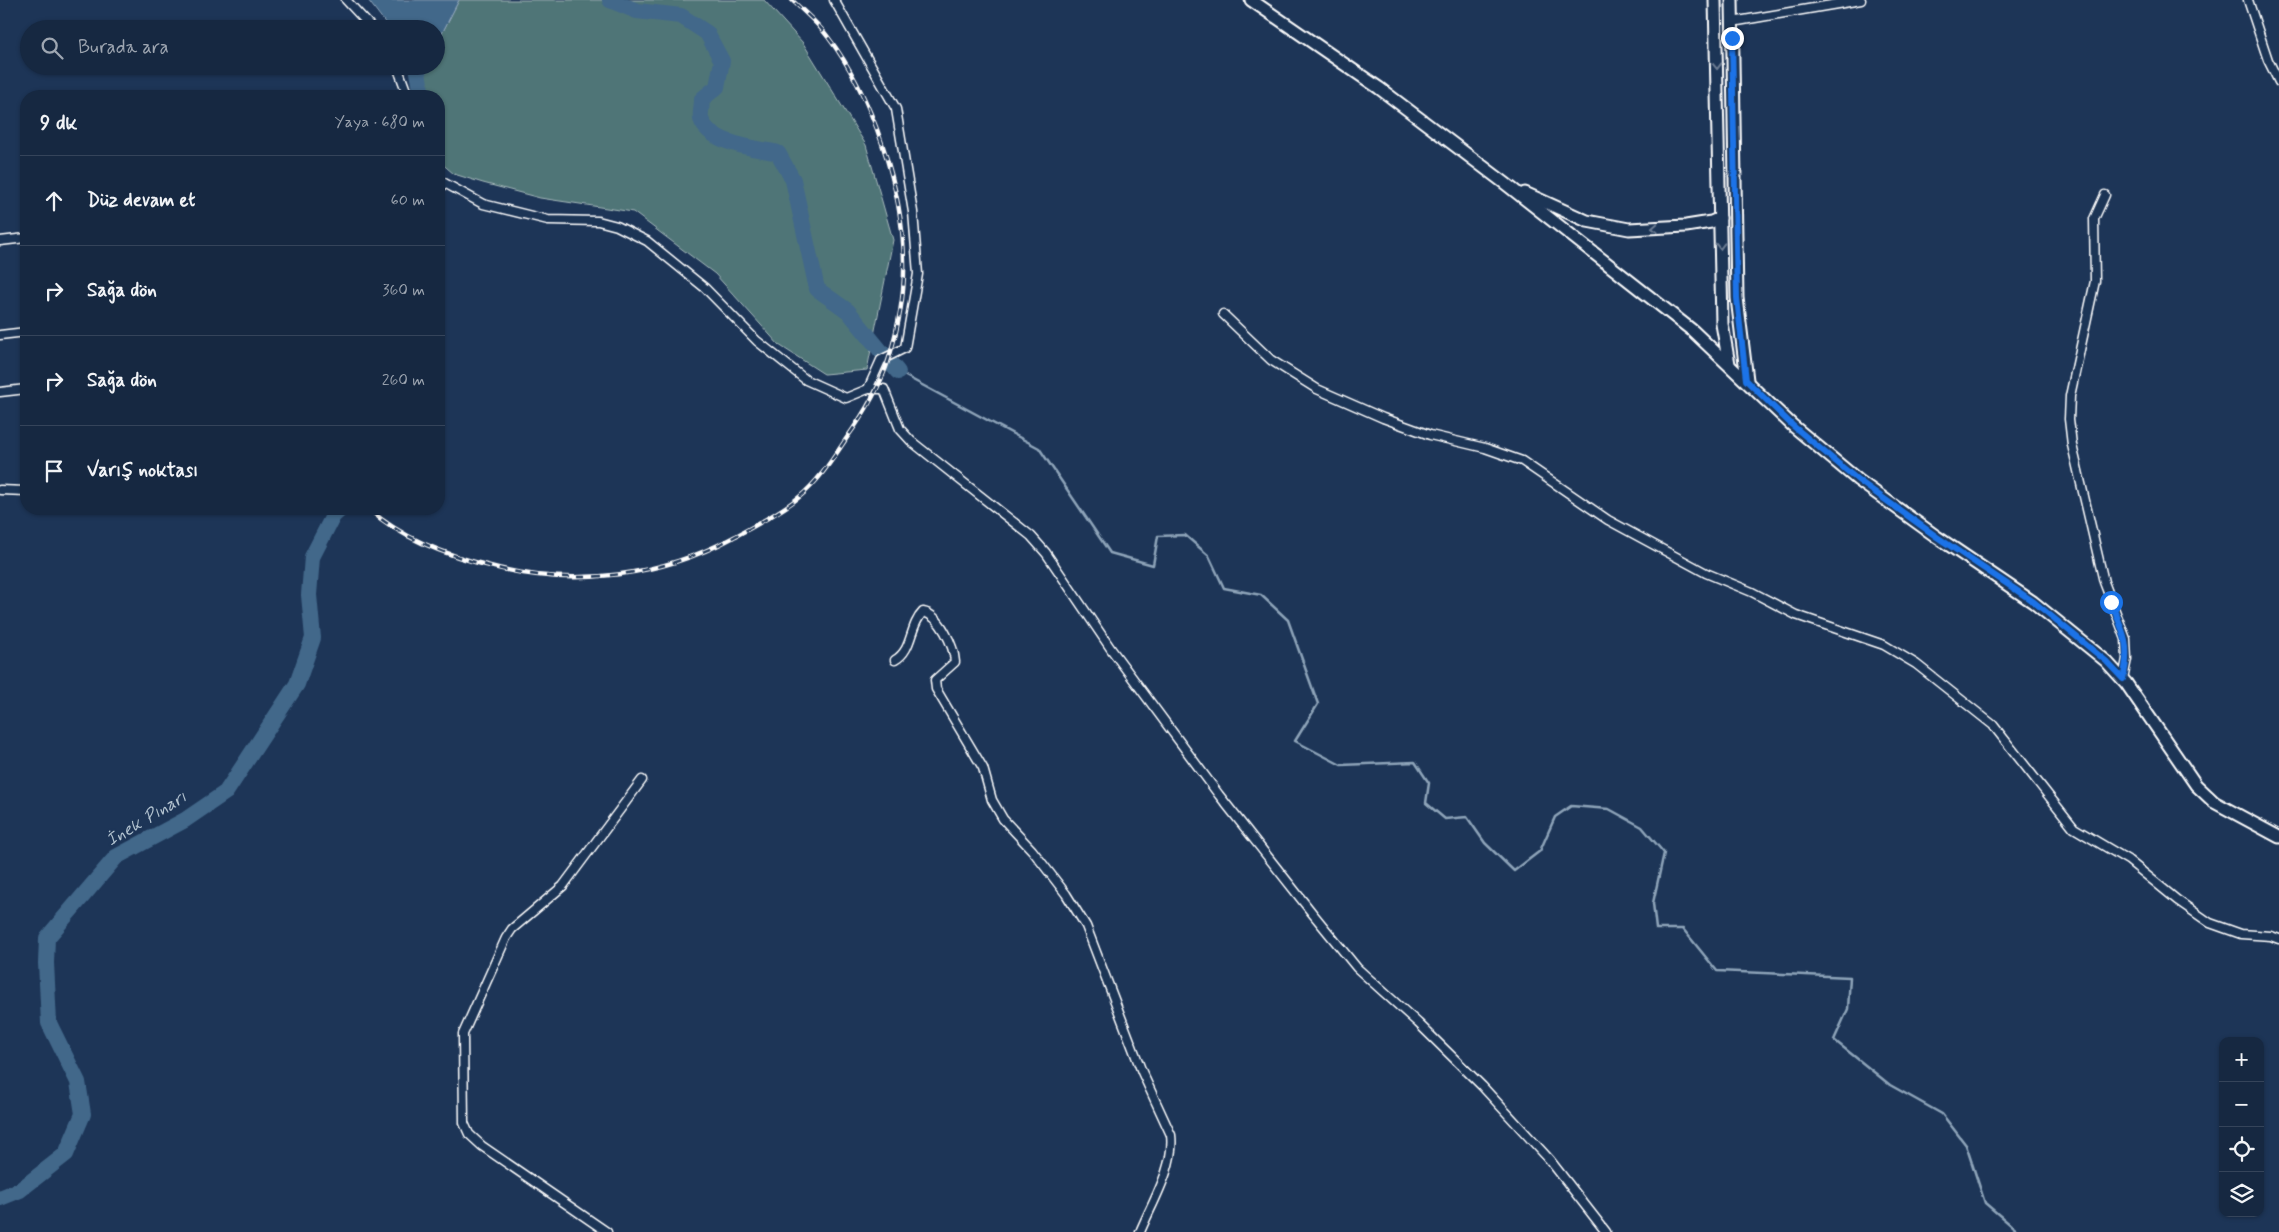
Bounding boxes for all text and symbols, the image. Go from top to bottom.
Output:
search box [20,20,445,75]
route end [1721,27,1744,50]
icon: search [38,34,66,62]
text: Burada ara [78,35,169,60]
one-way arrow [1712,62,1722,70]
text: 9 dk [40,109,77,137]
text: Yaya · 680 m [335,112,425,133]
icon: ahead [40,187,68,215]
text: Düz devam et [87,188,195,213]
text: 60 m [391,190,425,211]
one-way arrow [1650,222,1658,233]
one-way arrow [1715,242,1725,250]
icon: right [40,277,68,305]
text: Sağa dön [87,278,157,303]
text: 360 m [382,280,425,301]
icon: right [40,367,68,395]
text: Sağa dön [87,368,157,393]
text: 260 m [382,370,425,391]
icon: arrive [40,457,68,485]
text: Varış noktası [87,458,198,483]
route start [2100,591,2123,614]
water label: İnek Pınarı [102,785,191,852]
map controls [2219,1037,2264,1217]
button: + [2219,1037,2264,1082]
button: − [2219,1082,2264,1127]
button: locate [2219,1127,2264,1172]
button: layers [2219,1172,2264,1217]

